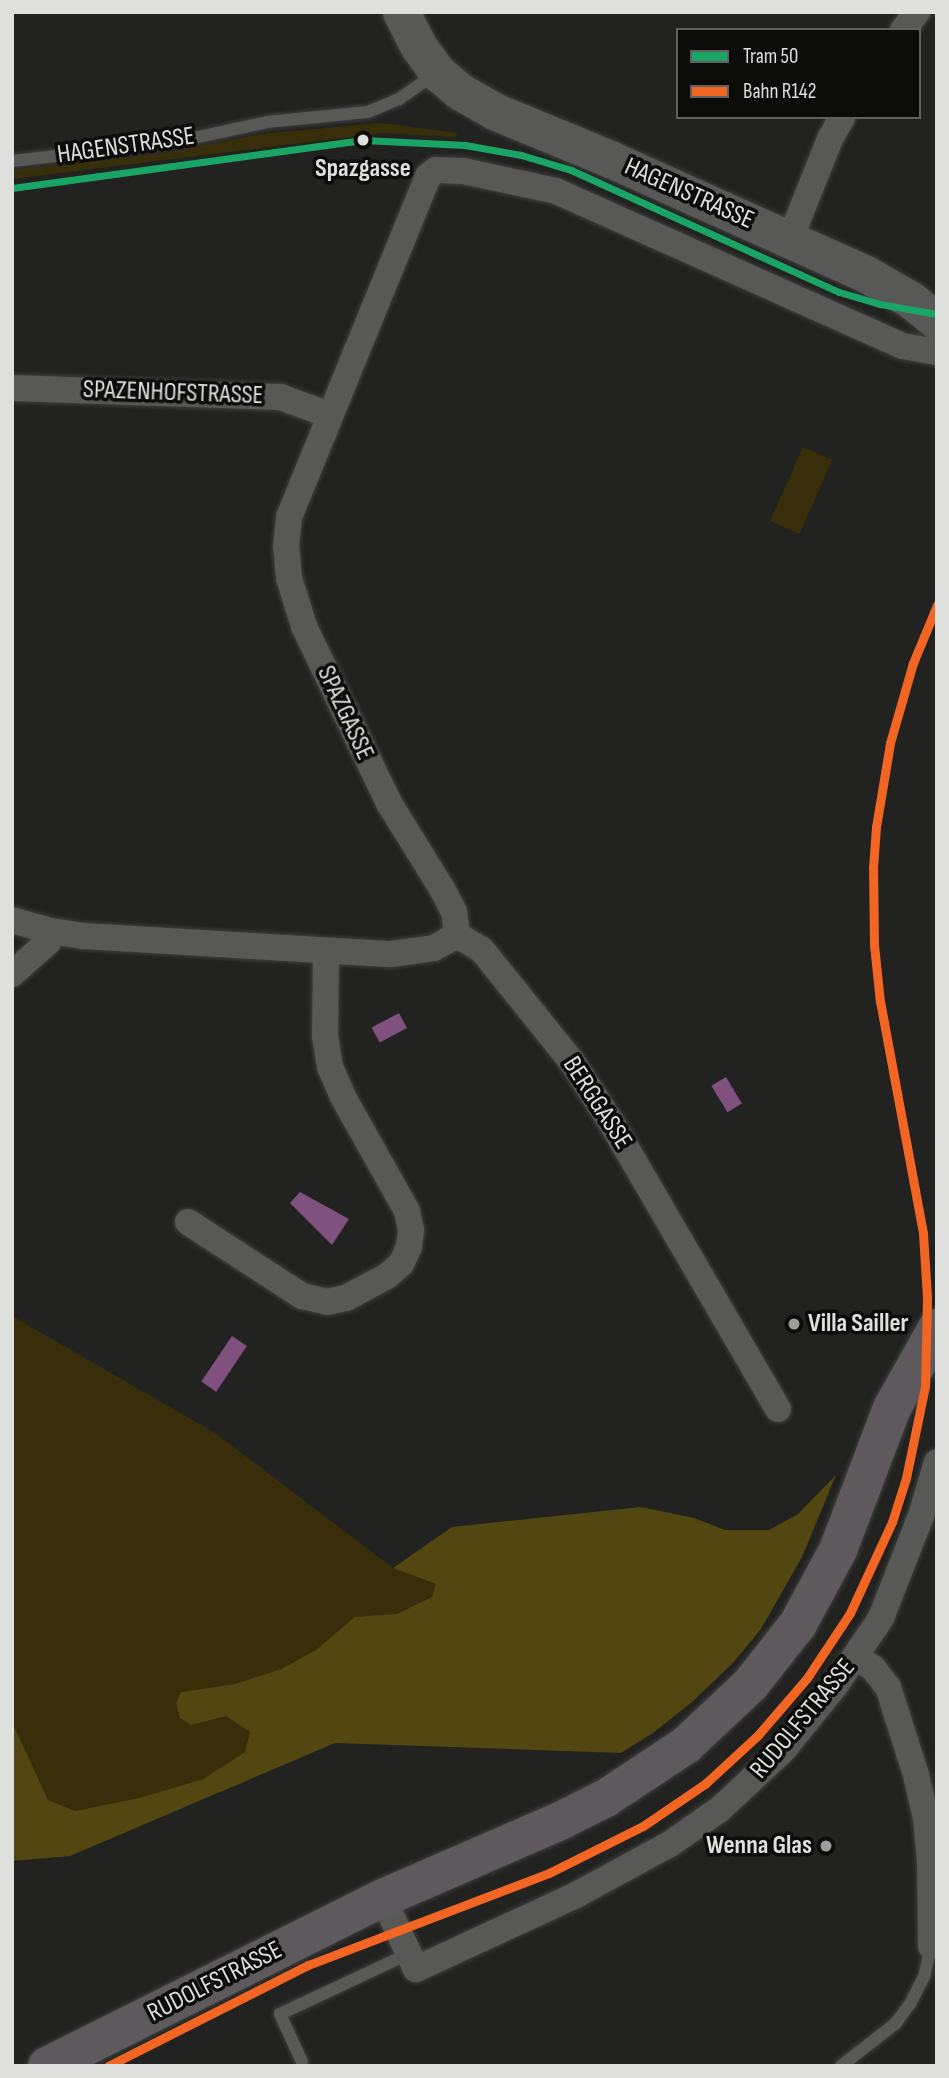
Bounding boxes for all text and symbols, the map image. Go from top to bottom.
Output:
legend [676,28,921,119]
text: Tram 50 [743,44,798,69]
text: Bahn R142 [743,79,816,104]
street label: HAGENSTRASSE [55,121,197,171]
marker: Spazgasse [352,129,374,151]
street label: HAGENSTRASSE [620,152,758,236]
place label: Spazgasse [315,153,411,185]
street label: SPAZENHOFSTRASSE [82,374,264,412]
street label: SPAZGASSE [310,661,380,765]
street label: BERGGASSE [556,1051,638,1155]
place label: Villa Sailler [808,1308,909,1340]
marker: Villa Sailler [786,1316,802,1332]
street label: RUDOLFSTRASSE [744,1653,862,1785]
place label: Wenna Glas [706,1830,812,1862]
marker: Wenna Glas [818,1838,834,1854]
street label: RUDOLFSTRASSE [143,1935,287,2029]

